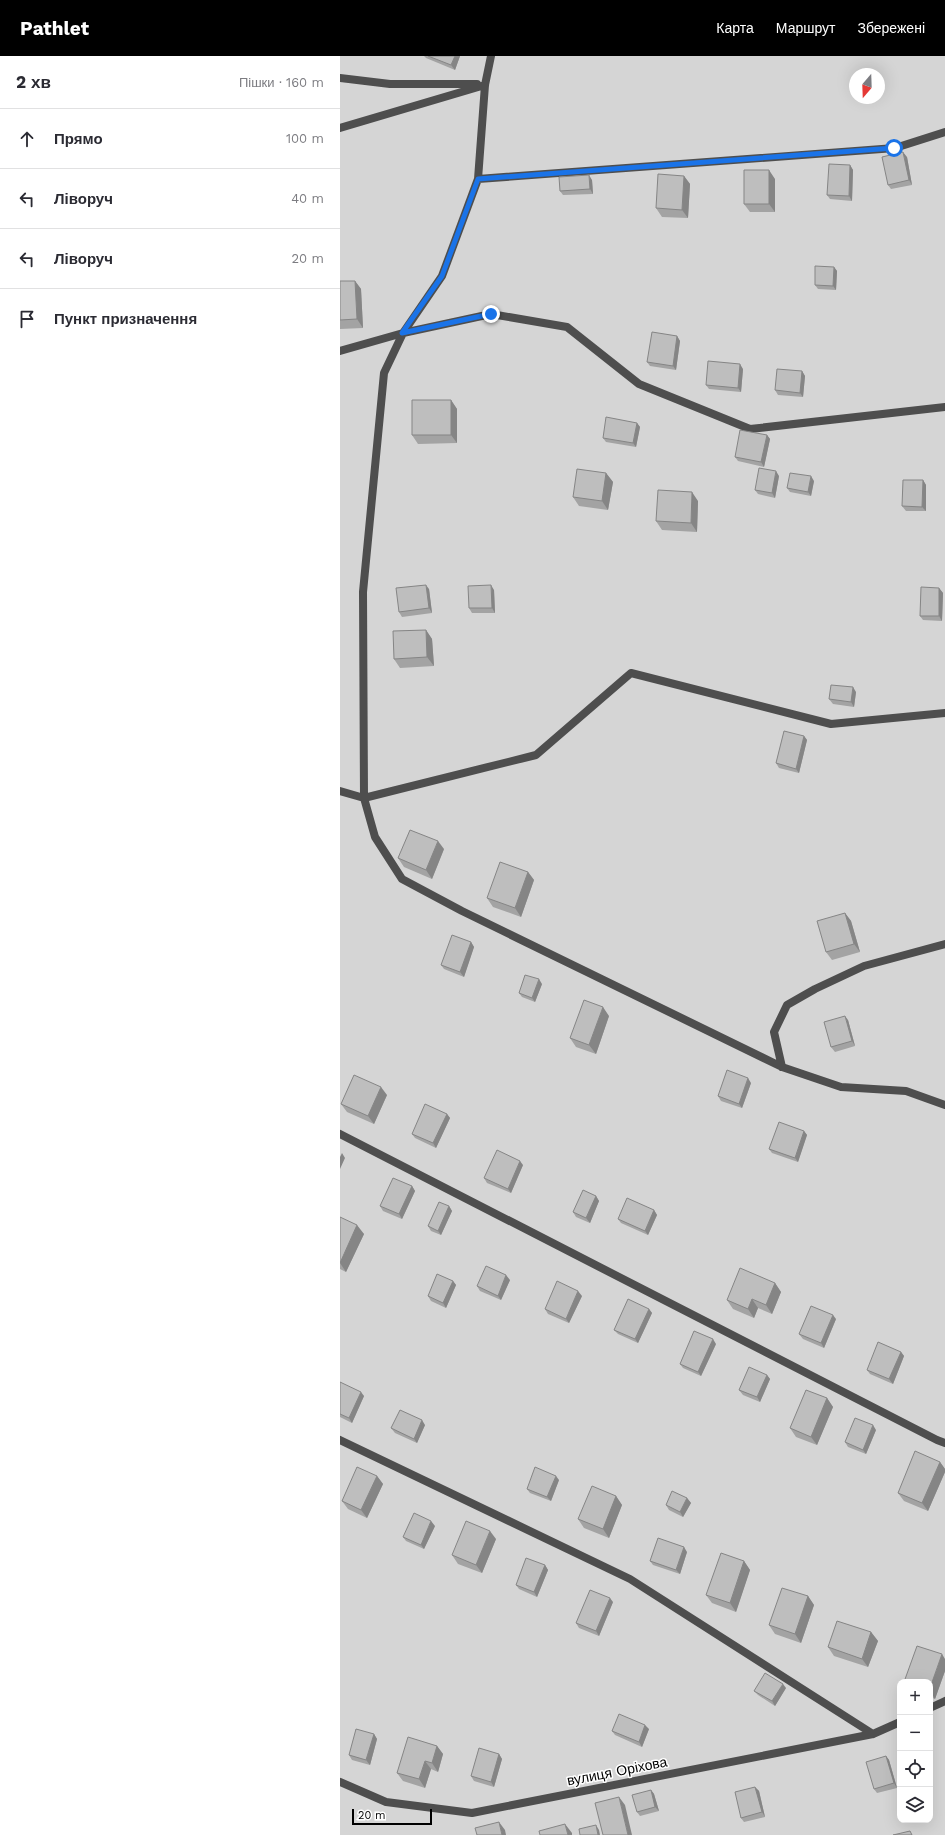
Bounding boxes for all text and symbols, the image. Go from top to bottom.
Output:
text: Pathlet [20,17,89,40]
text: Карта [716,20,754,36]
text: Маршрут [776,20,835,36]
text: Збережені [857,20,925,36]
north arrow [849,68,885,104]
text: 2 хв [16,72,51,92]
text: Пішки · 160 m [239,75,324,90]
icon: ahead [16,128,38,150]
text: Прямо [54,130,103,148]
text: 100 m [286,131,324,146]
route start [885,139,903,157]
icon: left [16,188,38,210]
text: Ліворуч [54,190,113,208]
text: 40 m [291,191,324,206]
icon: left [16,248,38,270]
text: Ліворуч [54,250,113,268]
text: 20 m [292,251,324,266]
route end [482,305,500,323]
icon: arrive [16,308,38,330]
text: Пункт призначення [54,310,197,328]
map controls [897,1679,933,1823]
button: + [897,1679,933,1715]
button: − [897,1715,933,1751]
button: locate [897,1751,933,1787]
street label: вулиця Оріхова [566,1753,669,1789]
button: layers [897,1787,933,1823]
scale bar [352,1807,432,1826]
text: 20 m [358,1809,386,1822]

